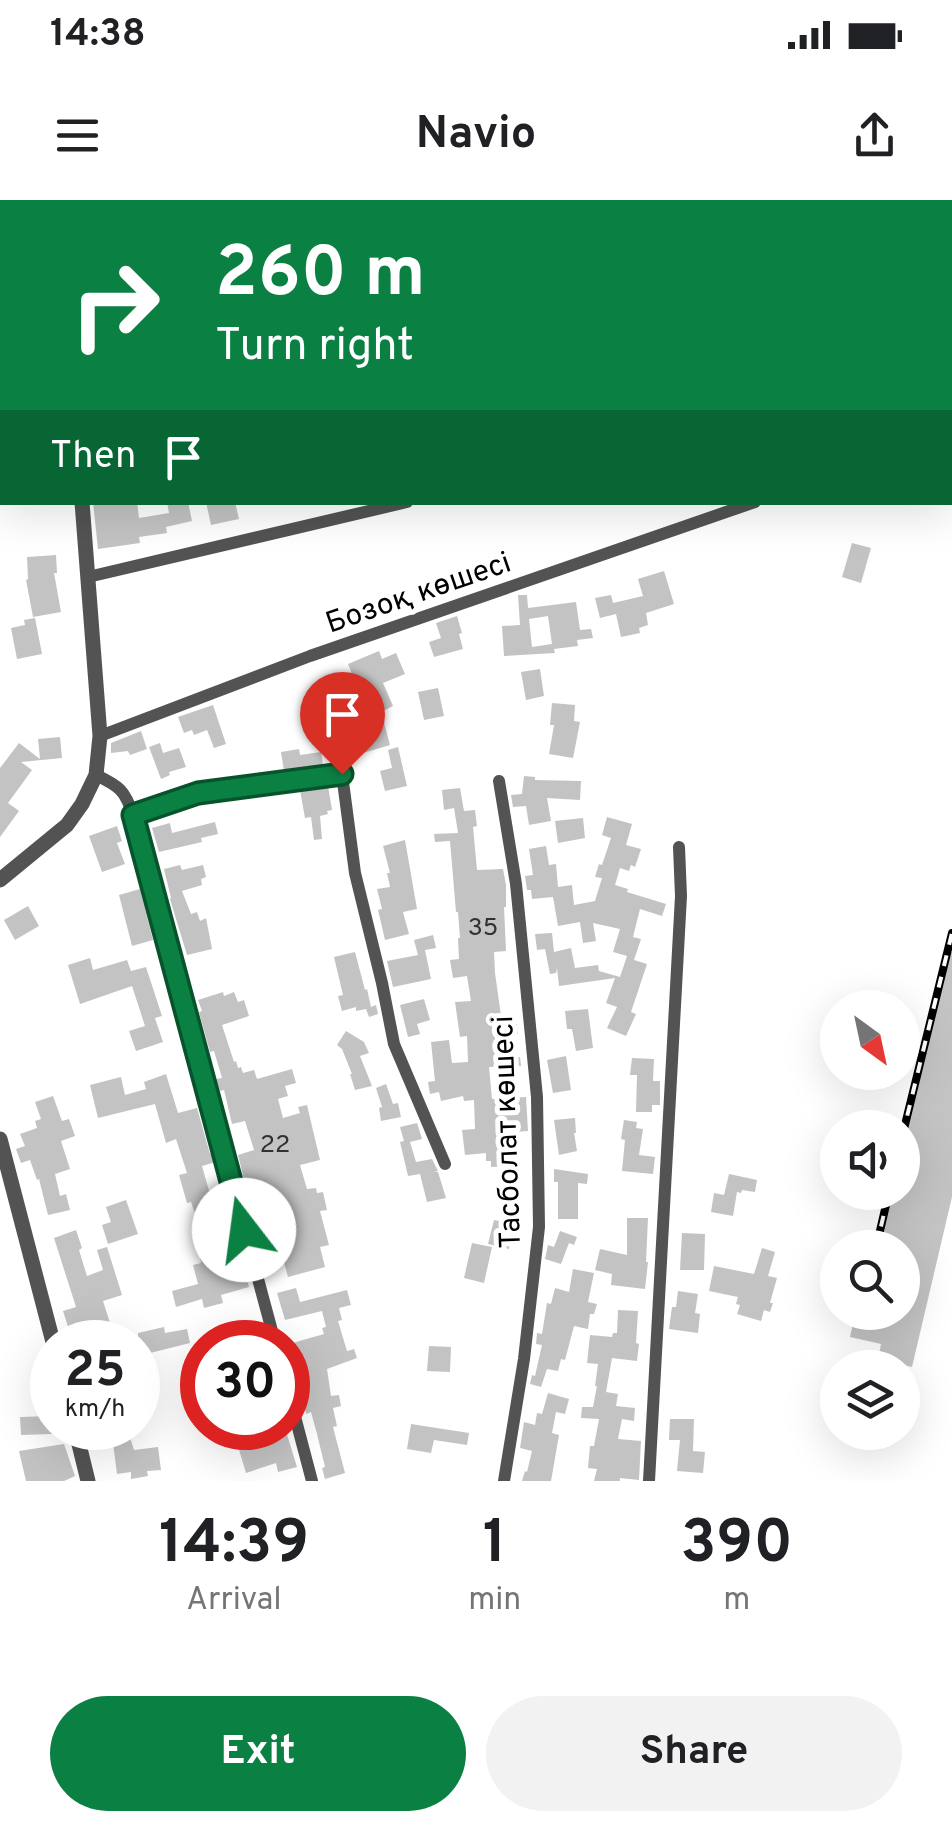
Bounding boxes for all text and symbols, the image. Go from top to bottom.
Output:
text: 14:38 [50,11,146,60]
text: Navio [416,107,536,164]
icon: menu [50,108,105,163]
icon: share [847,108,902,163]
text: 260 m [215,232,426,321]
icon: right [50,240,180,370]
text: Turn right [215,319,414,376]
icon: arrive [156,430,211,485]
text: Then [50,433,136,482]
street label: Бозоқ көшесі [321,545,516,643]
pin [300,672,385,775]
icon: arrive [315,687,370,742]
house number: 35 [468,913,498,945]
north arrow [820,990,920,1090]
map controls [820,990,920,1450]
street label: Тасболат көшесі [486,1015,531,1249]
button: sound [820,1110,920,1210]
house number: 22 [260,1130,290,1162]
position arrow [192,1178,296,1282]
button: search [820,1230,920,1330]
speed limit sign: 30 [180,1320,310,1450]
text: 25 [64,1341,126,1404]
button: layers [820,1350,920,1450]
text: km/h [65,1394,125,1426]
text: 14:39 [159,1508,309,1584]
text: 1 [483,1508,507,1584]
text: 390 [680,1508,793,1584]
text: Arrival [186,1581,282,1621]
text: min [468,1581,521,1621]
text: m [723,1581,750,1621]
button: Exit [50,1696,466,1811]
button: Share [486,1696,902,1811]

